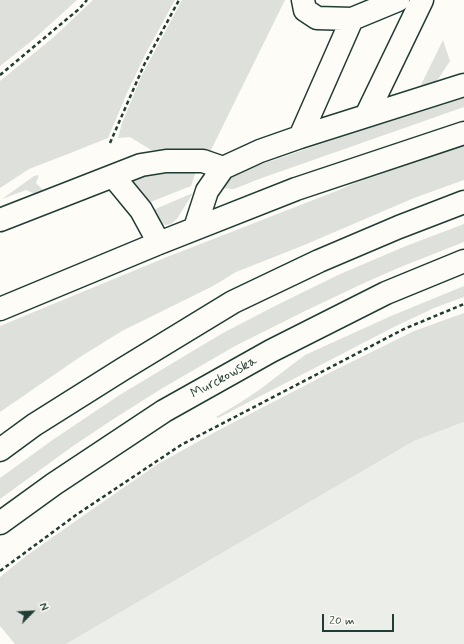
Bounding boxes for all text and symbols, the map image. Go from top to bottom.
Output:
street label: Murckowska [188,353,260,403]
north arrow [12,592,52,632]
text: N [35,601,51,613]
scale bar [324,606,396,632]
text: 20 m [329,613,355,629]

